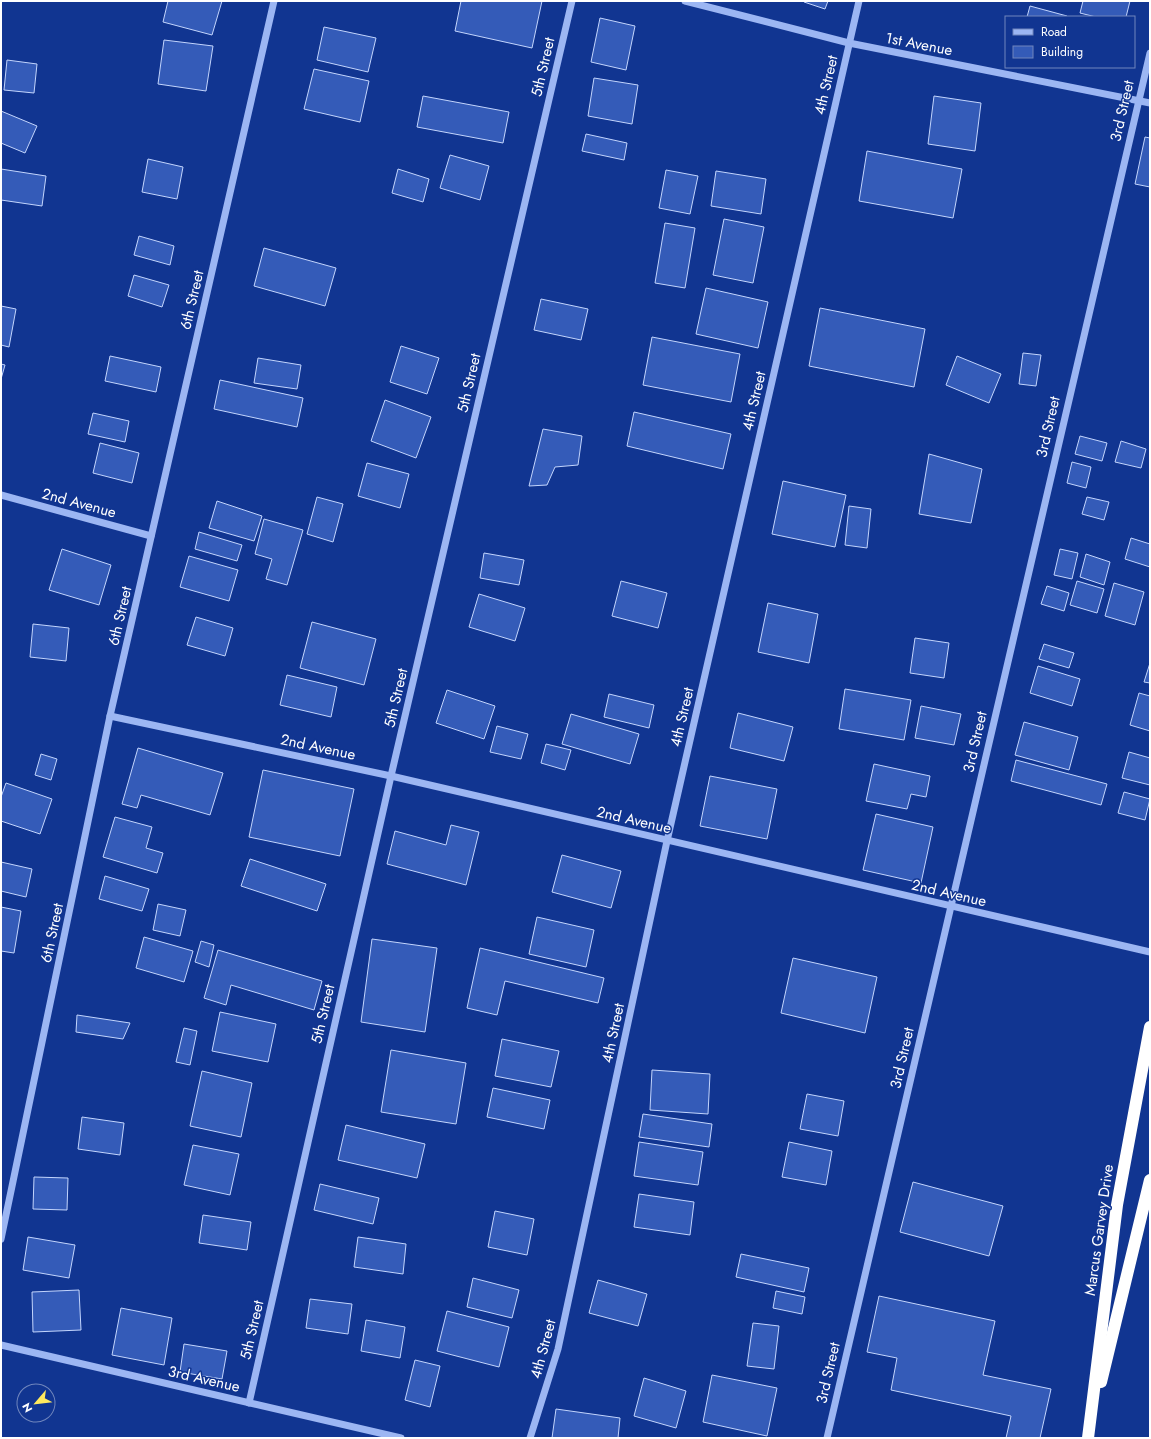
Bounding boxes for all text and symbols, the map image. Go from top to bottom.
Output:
legend [1005,16,1135,68]
text: Road [1041,23,1067,41]
street label: 1st Avenue [884,27,955,61]
street label: 5th Street [526,35,561,99]
text: Building [1041,43,1083,61]
street label: 4th Street [808,53,844,117]
street label: 3rd Street [1104,78,1140,144]
street label: 6th Street [174,268,210,332]
street label: 5th Street [452,351,487,415]
street label: 4th Street [736,369,772,433]
street label: 3rd Street [1030,394,1066,460]
street label: 2nd Avenue [39,483,119,524]
street label: 6th Street [102,584,138,648]
street label: 5th Street [379,666,414,730]
street label: 4th Street [664,685,700,749]
street label: 3rd Street [957,709,993,775]
street label: 2nd Avenue [278,728,358,766]
street label: 2nd Avenue [594,801,674,839]
street label: 2nd Avenue [909,874,989,912]
street label: 6th Street [35,901,69,965]
street label: 5th Street [306,982,341,1046]
street label: 4th Street [596,1001,630,1065]
street label: 3rd Street [884,1025,920,1091]
street label: Marcus Garvey Drive [1079,1163,1119,1297]
street label: 5th Street [235,1298,270,1362]
street label: 4th Street [525,1317,562,1381]
street label: 3rd Street [810,1340,846,1406]
street label: 3rd Avenue [166,1360,242,1398]
north arrow [16,1383,56,1423]
text: N [18,1400,36,1415]

